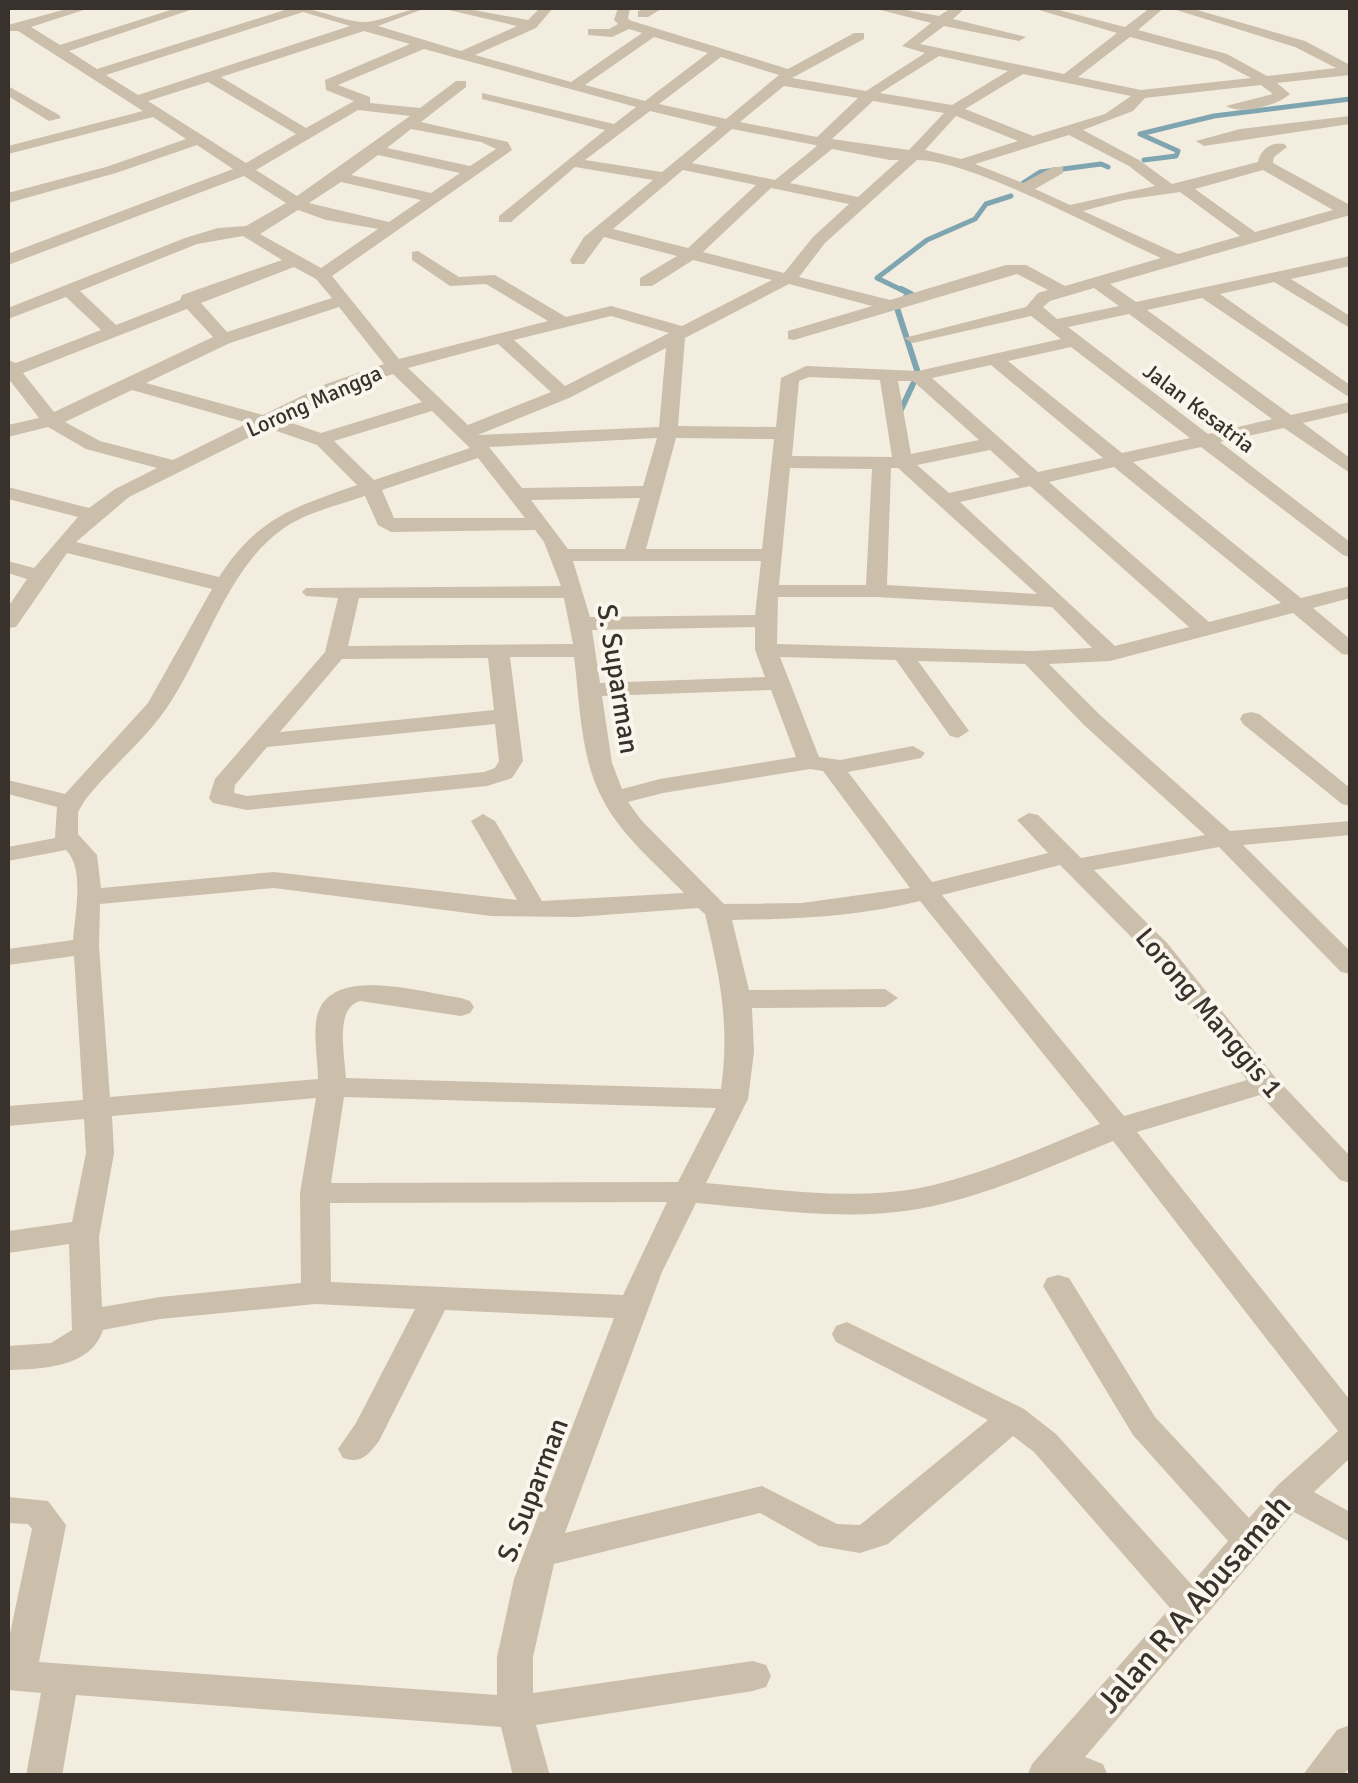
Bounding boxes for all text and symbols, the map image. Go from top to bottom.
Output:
street label: Jalan Kesatria [1138,357,1260,459]
street label: Lorong Mangga [242,359,386,443]
street label: S. Suparman [589,602,647,756]
street label: Lorong Manggis 1 [1128,921,1290,1105]
street label: S. Suparman [490,1413,576,1567]
street label: Jalan R A Abusamah [1089,1487,1299,1721]

